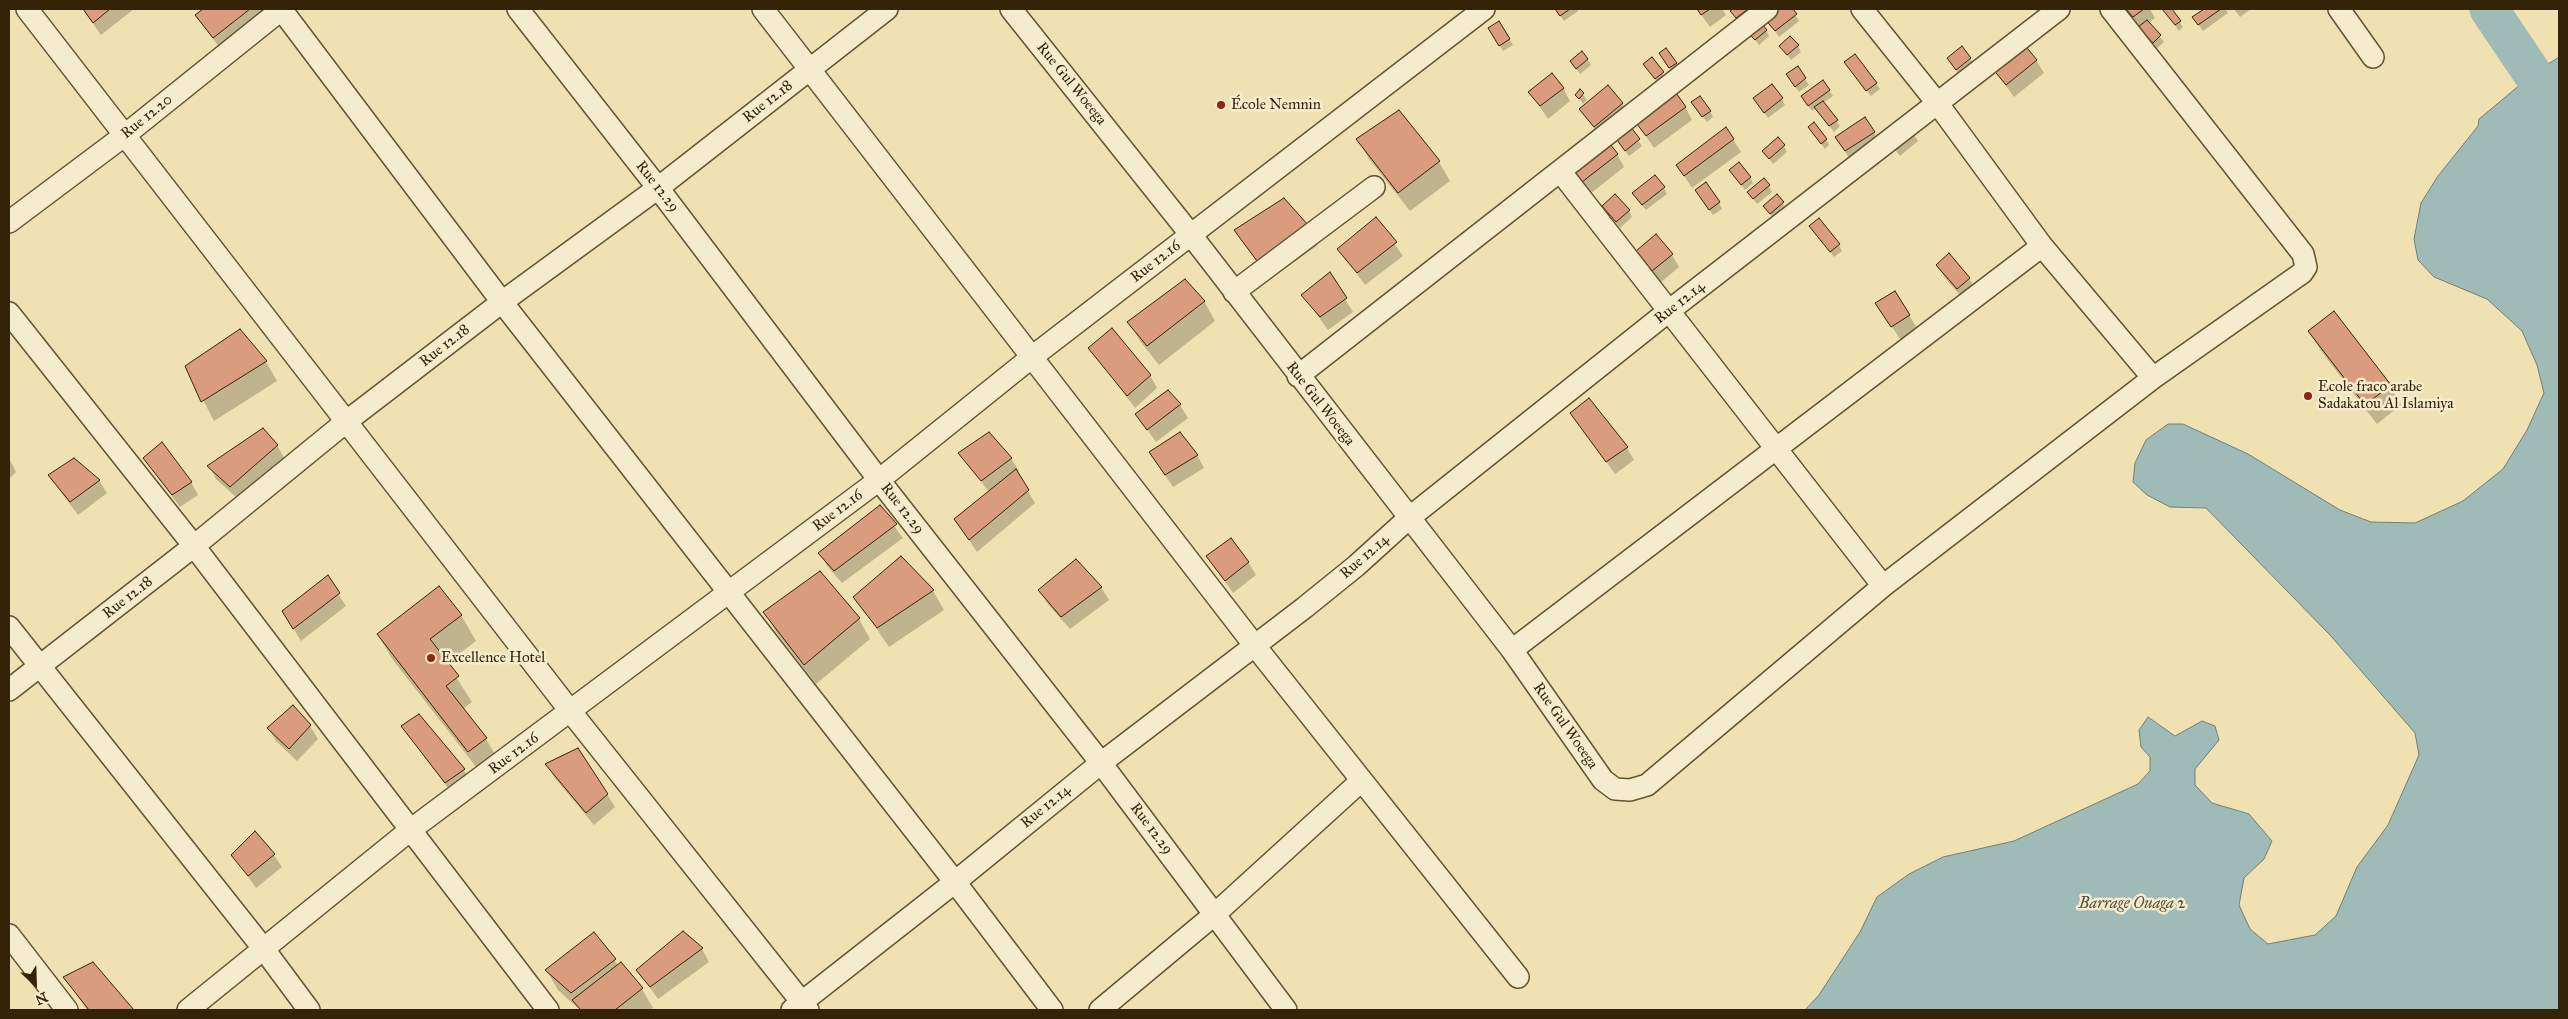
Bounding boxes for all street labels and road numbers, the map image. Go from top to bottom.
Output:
street label: Rue Gul Woeega [1032,39,1110,129]
street label: Rue 12.18 [739,77,797,127]
street label: Rue 12.20 [118,91,176,143]
street label: Rue 12.29 [631,158,683,216]
street label: Rue 12.16 [1128,237,1184,287]
street label: Rue 12.14 [1651,278,1709,328]
street label: Rue 12.18 [416,321,474,371]
street label: Rue Gul Woeega [1282,359,1358,449]
street label: Rue 12.29 [876,480,928,538]
street label: Rue 12.16 [809,486,867,536]
street label: Rue 12.14 [1337,531,1393,583]
street label: Rue 12.18 [99,573,157,623]
street label: Rue Gul Woeega [1529,679,1601,773]
street label: Rue 12.16 [485,729,543,779]
street label: Rue 12.14 [1017,781,1075,833]
street label: Rue 12.29 [1126,800,1176,858]

